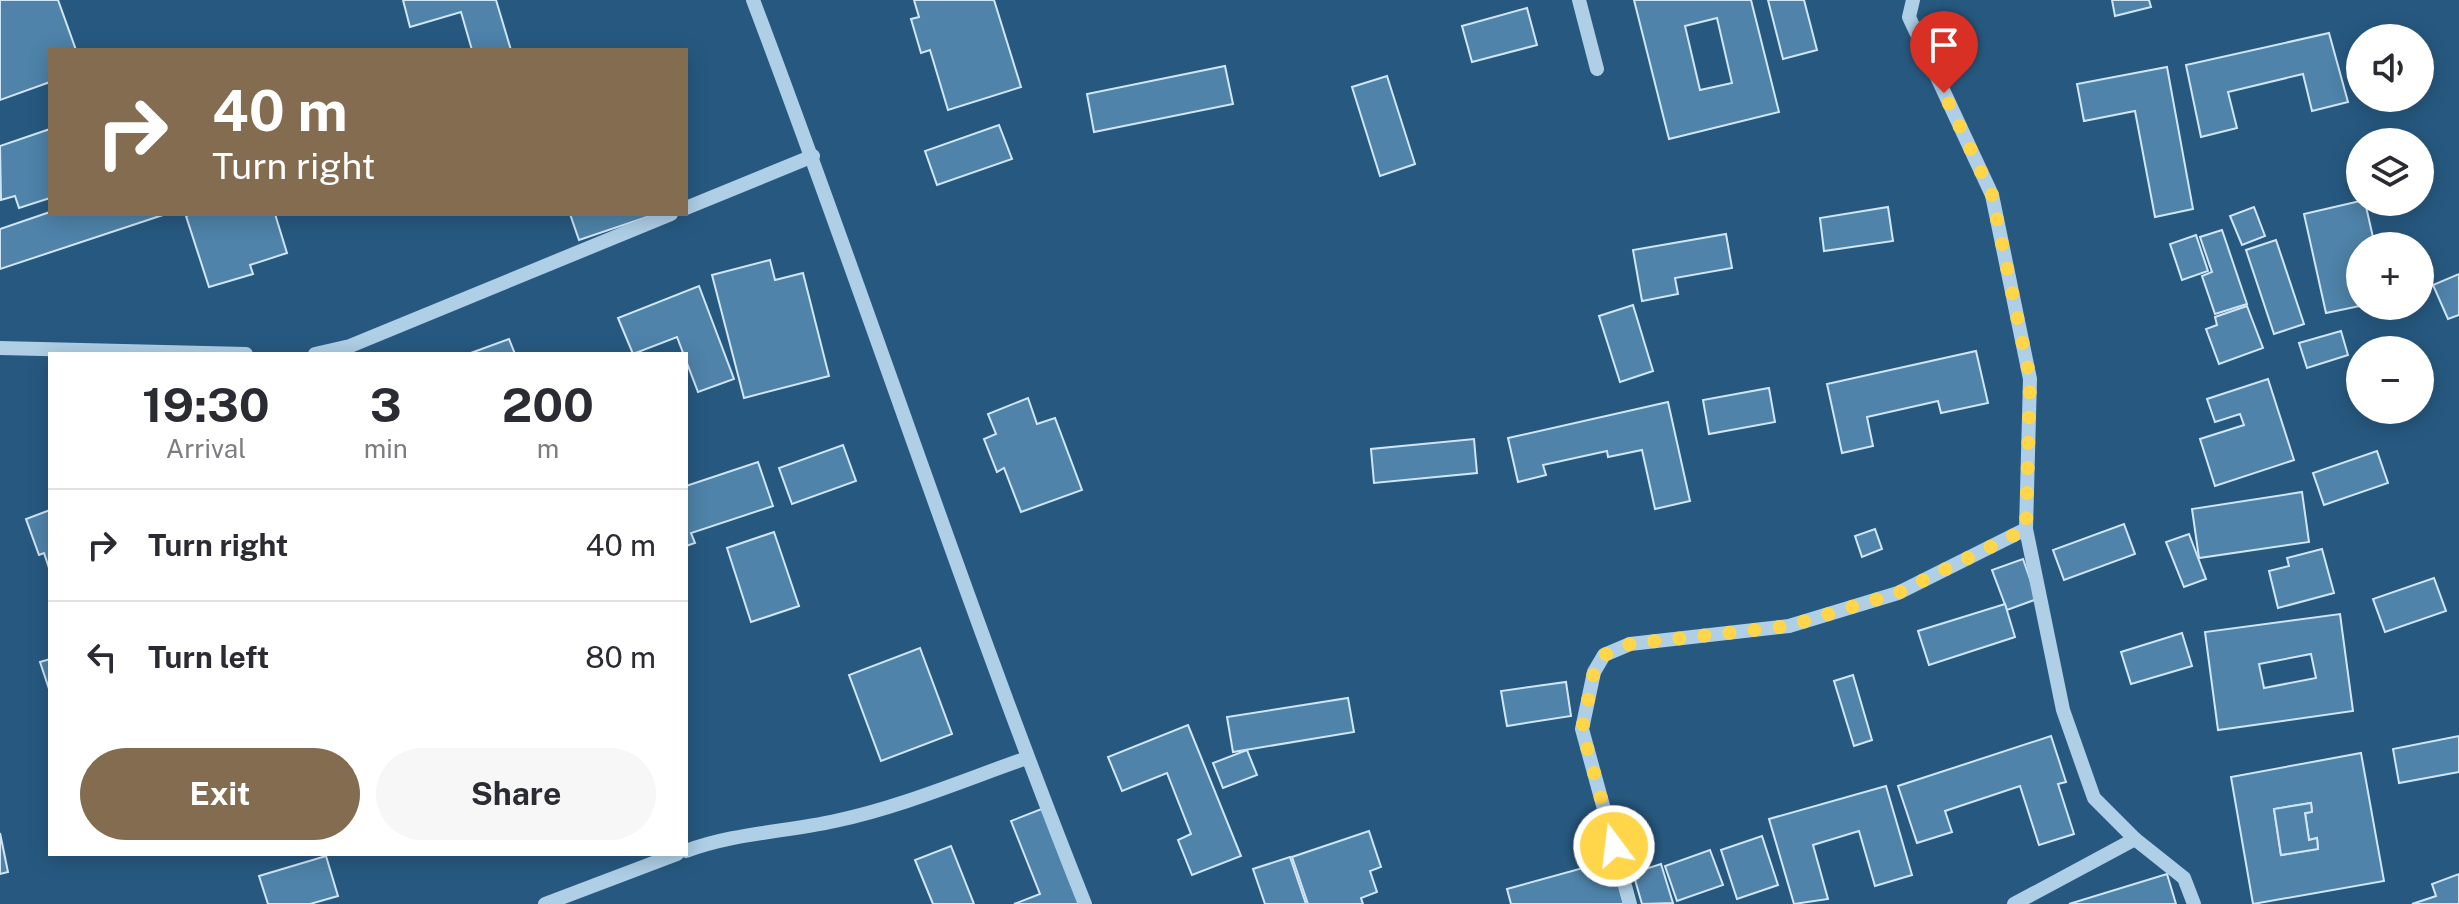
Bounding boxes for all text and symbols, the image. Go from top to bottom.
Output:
pin [1910,11,1978,93]
icon: arrive [1922,23,1966,67]
map controls [2346,24,2434,424]
button: sound [2346,24,2434,112]
text: 40 m [212,78,348,144]
icon: right [80,80,184,184]
button: layers [2346,128,2434,216]
text: Turn right [212,145,375,187]
button: + [2346,232,2434,320]
button: − [2346,336,2434,424]
text: 19:30 [142,376,270,433]
text: 3 [370,376,402,433]
text: 200 [502,376,594,433]
text: Arrival [166,433,246,464]
text: min [364,433,408,464]
text: m [537,433,559,464]
icon: right [80,523,124,567]
text: Turn right [148,527,288,563]
text: 40 m [586,527,656,563]
icon: left [80,635,124,679]
text: Turn left [148,639,269,675]
text: 80 m [585,639,656,675]
button: Exit [80,748,360,840]
button: Share [376,748,656,840]
position arrow [1572,804,1656,888]

